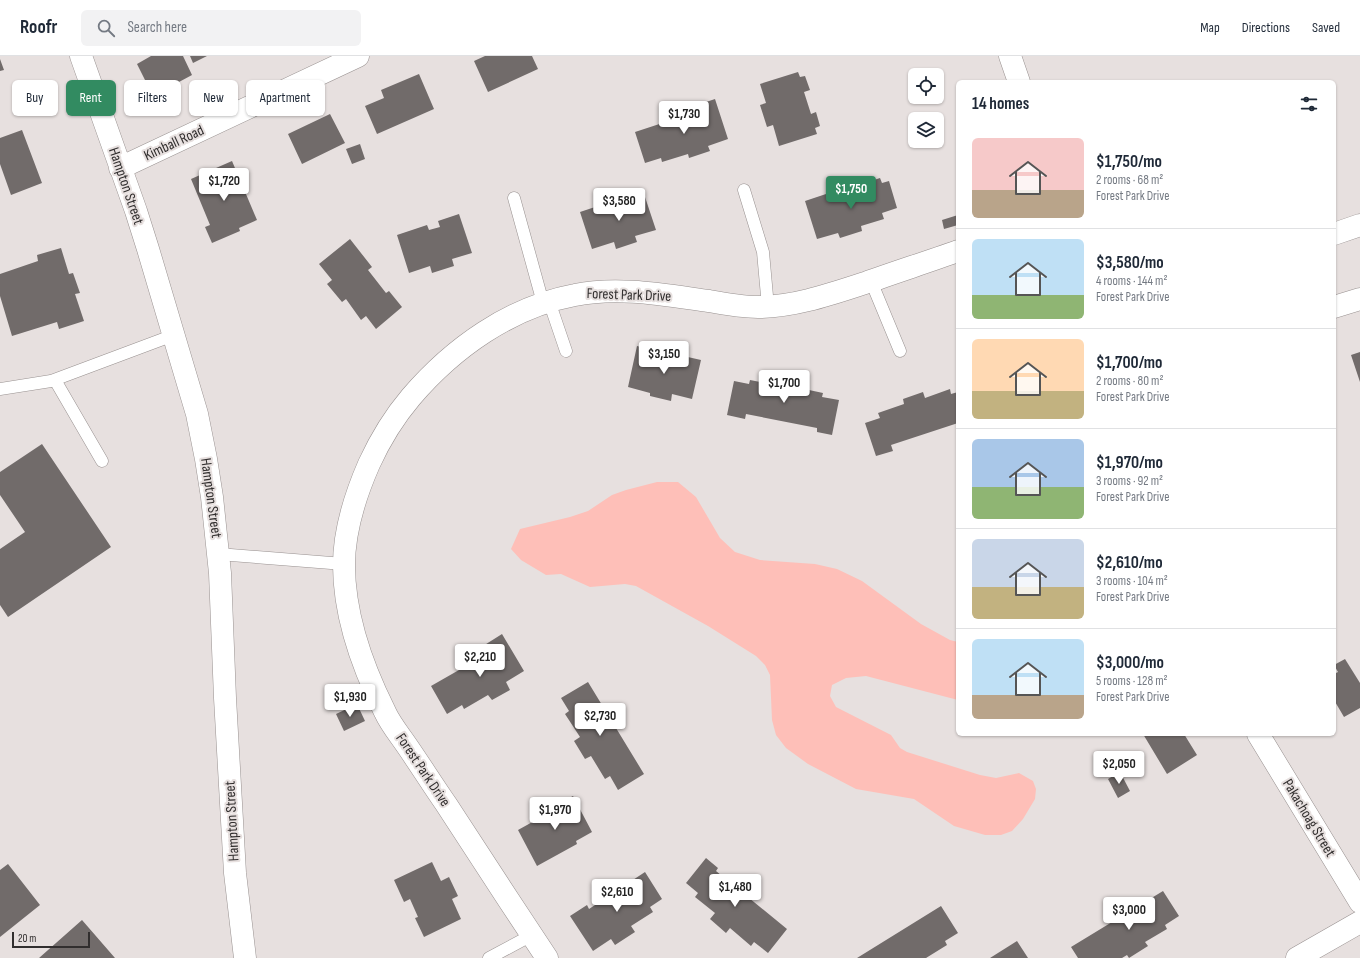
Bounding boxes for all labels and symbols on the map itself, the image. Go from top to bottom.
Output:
pin: $1,730 [651,101,717,135]
street label: Kimball Road [141,121,207,165]
street label: Hampton Street [104,145,148,227]
pin: $1,720 [191,168,257,202]
pin: $1,750 [818,176,884,210]
pin: $3,580 [586,188,652,222]
street label: Forest Park Drive [586,284,672,306]
pin: $3,150 [631,341,697,375]
pin: $1,700 [751,370,817,404]
street label: Hampton Street [196,457,226,540]
pin: $2,210 [447,644,513,678]
pin: $1,930 [317,684,383,718]
pin: $2,730 [567,703,633,737]
street label: Forest Park Drive [391,730,455,810]
pin: $2,050 [1086,751,1152,785]
street label: Pakachoag Street [1278,775,1340,861]
street label: Hampton Street [220,780,244,862]
pin: $1,970 [522,797,588,831]
pin: $1,480 [702,874,768,908]
pin: $2,610 [584,879,650,913]
pin: $3,000 [1096,897,1162,931]
scale bar [12,930,90,949]

